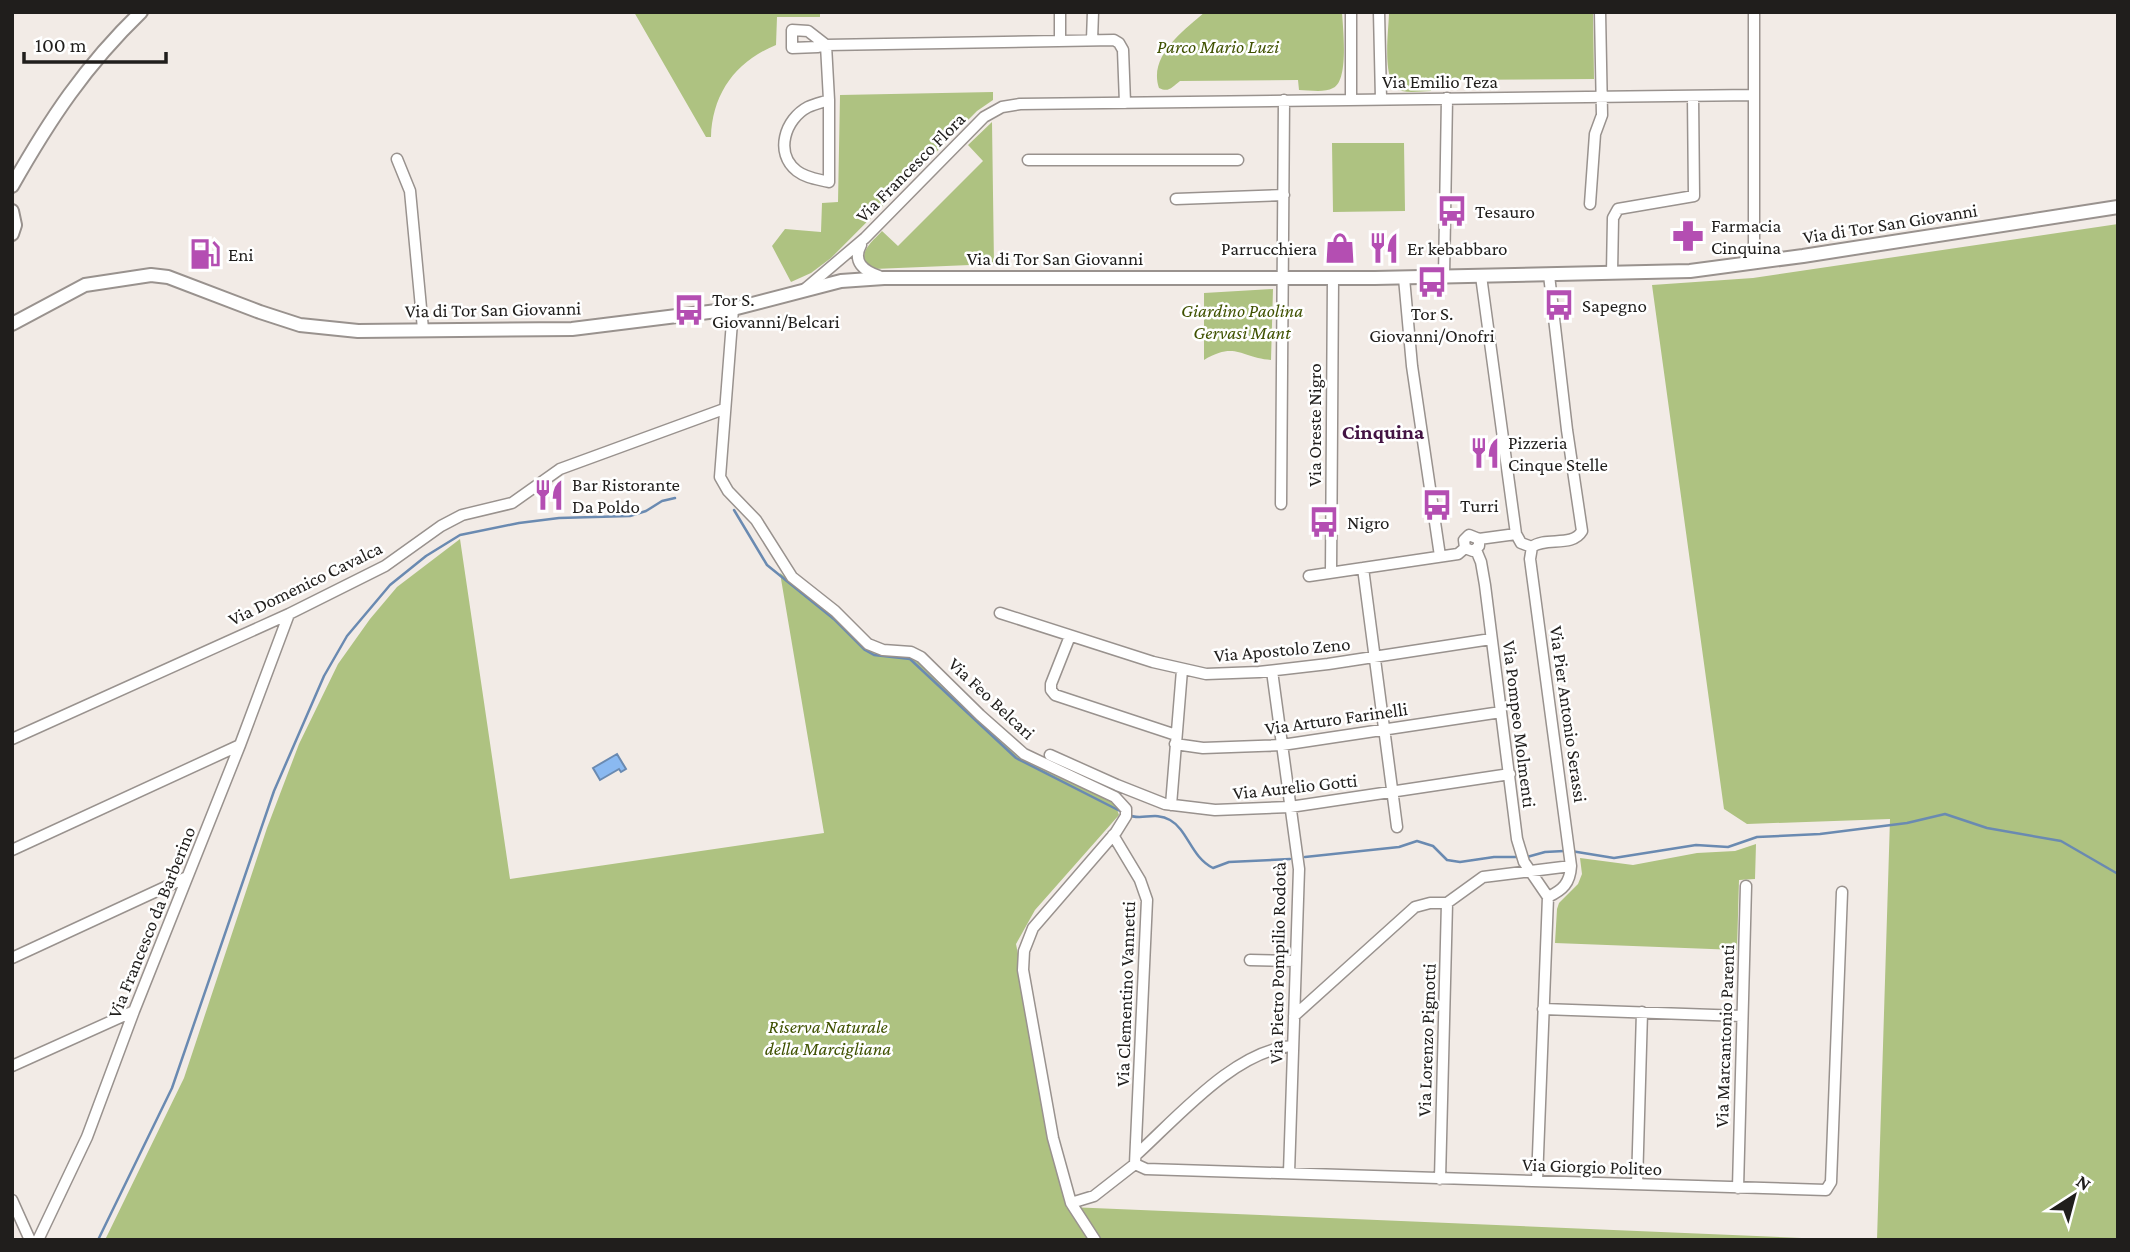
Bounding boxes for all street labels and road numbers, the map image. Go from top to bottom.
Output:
street label: Via Emilio Teza [1382,71,1498,92]
street label: Via Francesco Flora [851,108,969,226]
street label: Via di Tor San Giovanni [1801,199,1979,248]
street label: Via di Tor San Giovanni [967,248,1143,269]
street label: Via di Tor San Giovanni [405,297,581,322]
street label: Via Oreste Nigro [1304,363,1325,487]
street label: Via Domenico Cavalca [225,537,386,630]
street label: Via Pier Antonio Serassi [1546,624,1591,804]
street label: Via Apostolo Zeno [1213,633,1351,666]
street label: Via Pompeo Molmenti [1499,639,1540,809]
street label: Via Feo Belcari [944,653,1039,744]
street label: Via Arturo Farinelli [1263,698,1409,739]
street label: Via Aurelio Gotti [1232,770,1358,803]
street label: Via Francesco da Barberino [103,823,200,1021]
street label: Via Pietro Pompilio Rodotà [1265,862,1290,1064]
street label: Via Clementino Vannetti [1112,901,1139,1087]
street label: Via Marcantonio Parenti [1711,944,1738,1128]
street label: Via Lorenzo Pignotti [1413,963,1440,1117]
street label: Via Giorgio Politeo [1521,1154,1662,1179]

